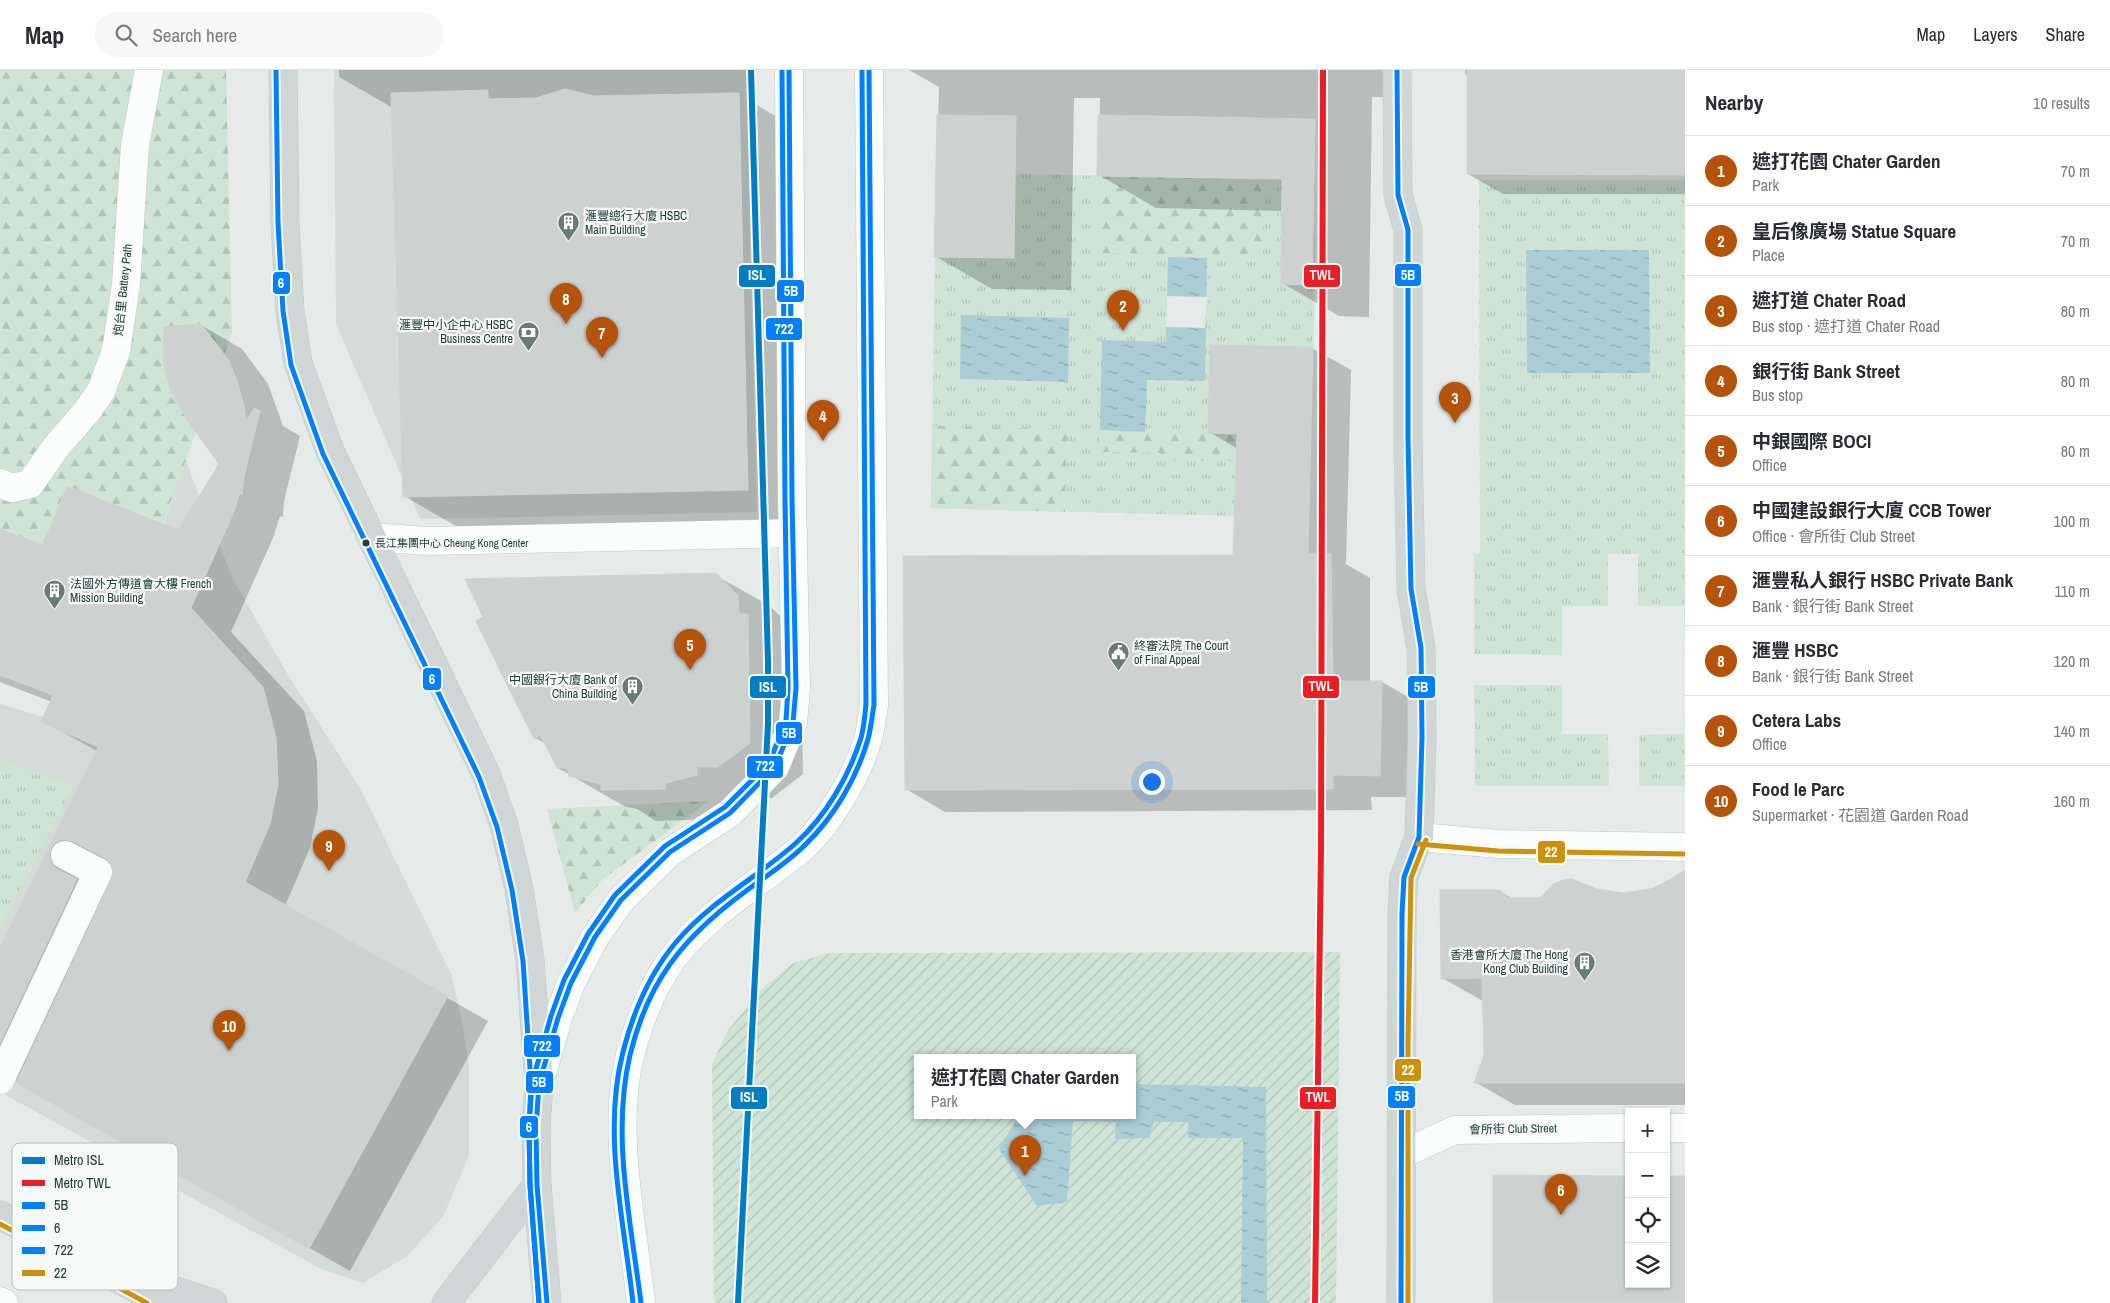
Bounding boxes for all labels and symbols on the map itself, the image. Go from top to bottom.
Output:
place label: 滙豐總行大廈 HSBC Main Building [585,208,687,238]
building icon: 滙豐總行大廈 HSBC Main Building [557,211,581,242]
street label: 炮台里 Battery Path [110,243,136,337]
line badge: 5B [1394,263,1422,287]
line badge: ISL [738,264,776,288]
line badge: TWL [1303,264,1341,288]
text: ISL [748,266,766,284]
text: TWL [1310,266,1334,284]
text: 5B [1401,266,1415,284]
line badge: 6 [272,271,291,295]
text: 6 [278,274,284,292]
line badge: 5B [776,279,805,303]
text: 5B [784,282,798,300]
pin: 8 [550,283,582,324]
pin: 2 [1107,290,1139,331]
place label: 滙豐中小企中心 HSBC Business Centre [399,317,513,347]
pin: 7 [586,317,618,358]
line badge: 722 [765,317,803,341]
bank icon: 滙豐中小企中心 HSBC Business Centre [517,320,541,351]
text: 722 [774,320,794,338]
pin: 3 [1439,382,1471,423]
pin: 4 [807,400,839,441]
place label: 長江集團中心 Cheung Kong Center [375,536,528,550]
marker: 長江集團中心 Cheung Kong Center [361,538,371,548]
place label: 法國外方傳道會大樓 French Mission Building [70,576,211,606]
building icon: 法國外方傳道會大樓 French Mission Building [42,579,66,610]
pin: 5 [674,629,706,670]
place label: 終審法院 The Court of Final Appeal [1134,638,1229,668]
public building icon: 終審法院 The Court of Final Appeal [1106,641,1130,672]
line badge: 6 [422,667,442,691]
text: 6 [429,670,435,688]
place label: 中國銀行大廈 Bank of China Building [509,672,618,702]
building icon: 中國銀行大廈 Bank of China Building [621,675,645,706]
line badge: ISL [749,675,787,699]
line badge: TWL [1302,675,1340,699]
line badge: 5B [1407,675,1436,699]
text: TWL [1309,677,1333,695]
text: ISL [759,678,777,696]
text: 5B [1414,678,1428,696]
line badge: 5B [775,721,803,745]
text: 5B [782,724,796,742]
line badge: 722 [746,755,784,779]
text: 722 [755,757,775,775]
your location [1139,769,1165,795]
pin: 9 [313,830,345,871]
line badge: 22 [1537,840,1566,864]
text: 22 [1545,843,1557,861]
place label: 香港會所大廈 The Hong Kong Club Building [1450,947,1569,977]
building icon: 香港會所大廈 The Hong Kong Club Building [1572,950,1596,981]
pin: 10 [213,1010,245,1051]
line badge: 722 [523,1034,561,1058]
text: 722 [532,1037,552,1055]
line badge: 22 [1394,1058,1422,1082]
text: 22 [1402,1061,1414,1079]
line badge: 5B [525,1070,554,1094]
text: 5B [532,1073,546,1091]
line badge: 5B [1387,1085,1416,1109]
line badge: ISL [730,1086,768,1110]
line badge: TWL [1299,1086,1337,1110]
text: 5B [1395,1087,1409,1105]
text: ISL [740,1088,758,1106]
text: TWL [1306,1088,1330,1106]
line badge: 6 [519,1115,539,1139]
text: 6 [526,1118,532,1136]
street label: 會所街 Club Street [1469,1120,1557,1138]
pin: 1 [1009,1135,1041,1176]
legend [12,1143,178,1290]
text: Metro ISL [54,1151,104,1169]
text: Metro TWL [54,1174,111,1192]
pin: 6 [1545,1174,1577,1215]
text: 5B [54,1196,68,1214]
text: 6 [54,1219,60,1237]
text: 722 [54,1241,73,1259]
text: 22 [54,1264,67,1282]

